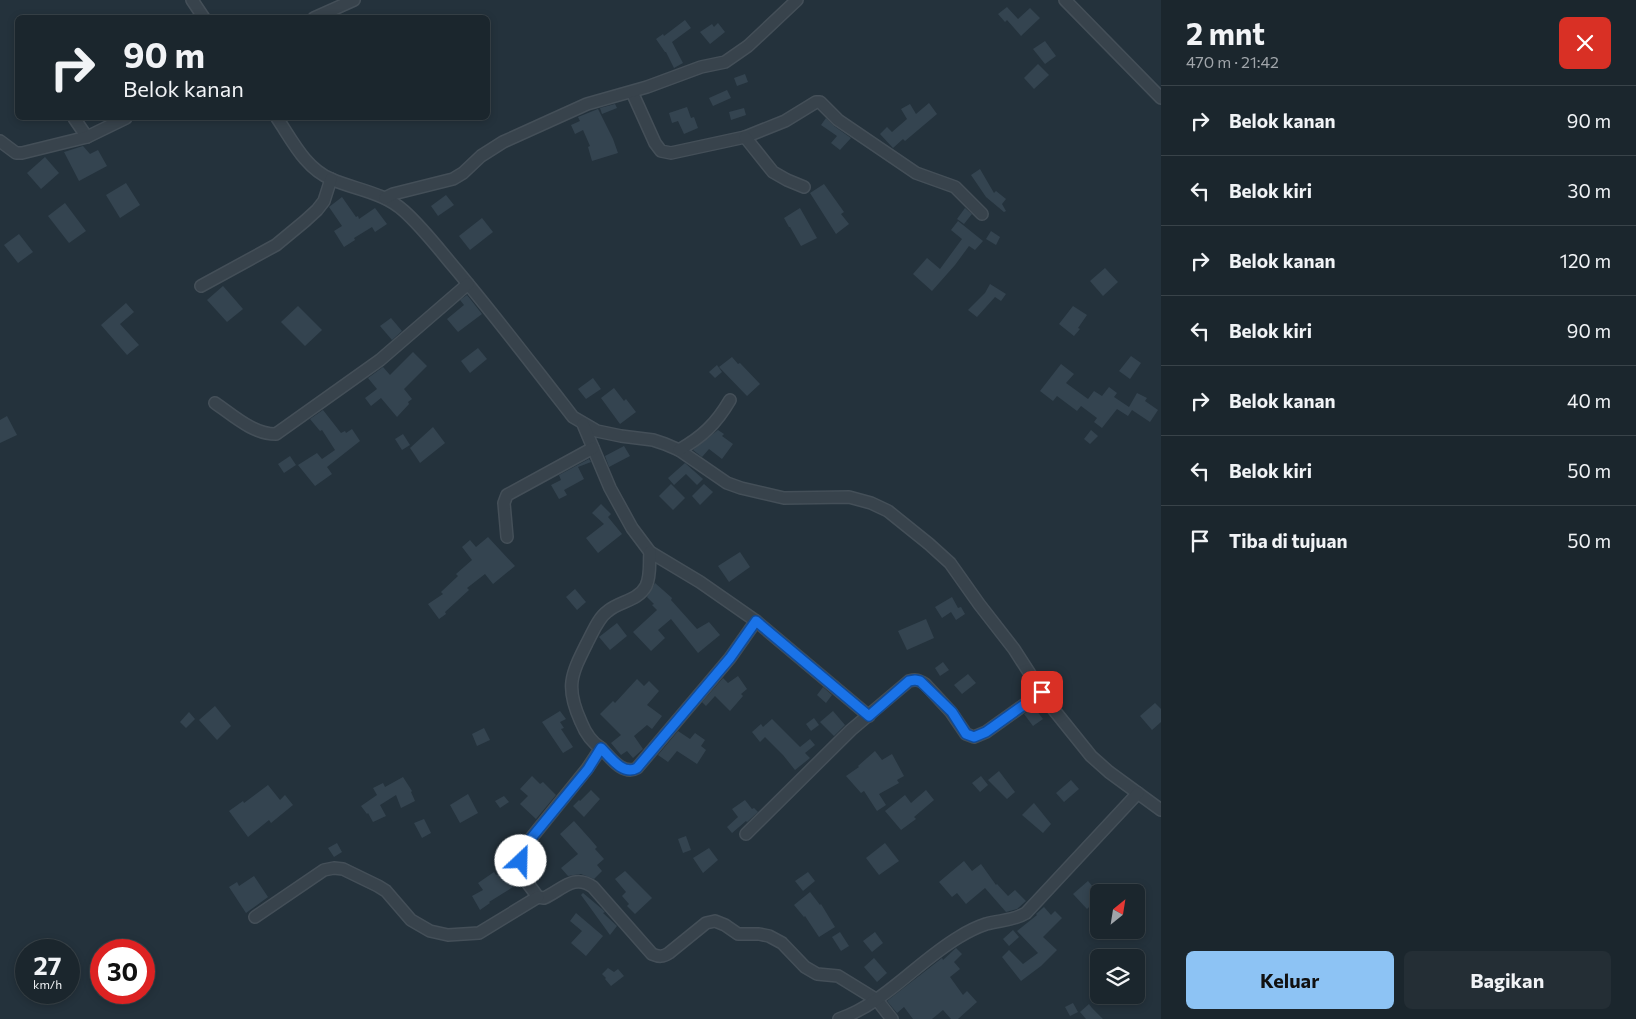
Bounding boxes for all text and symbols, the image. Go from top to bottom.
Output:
text: 2 mnt [1186,14,1265,51]
button: close [1559,17,1611,69]
text: 90 m [123,32,205,75]
icon: right [40,35,105,100]
text: 470 m · 21:42 [1186,52,1279,71]
text: Belok kanan [123,75,244,102]
icon: right [1186,107,1214,135]
text: Belok kanan [1229,109,1336,132]
text: 90 m [1567,109,1611,132]
icon: left [1186,177,1214,205]
text: Belok kiri [1229,179,1312,202]
text: 30 m [1568,179,1611,202]
icon: right [1186,247,1214,275]
text: Belok kanan [1229,249,1336,272]
text: 120 m [1560,249,1611,272]
icon: left [1186,317,1214,345]
text: Belok kiri [1229,319,1312,342]
text: 90 m [1567,319,1611,342]
icon: right [1186,387,1214,415]
text: Belok kanan [1229,389,1336,412]
text: 40 m [1567,389,1611,412]
icon: left [1186,457,1214,485]
text: Belok kiri [1229,459,1312,482]
text: 50 m [1567,459,1611,482]
icon: arrive [1186,527,1214,555]
text: Tiba di tujuan [1229,529,1347,552]
text: 50 m [1567,529,1611,552]
pin [1021,671,1063,713]
icon: arrive [1028,678,1056,706]
position arrow [494,834,546,886]
north arrow [1090,884,1145,939]
map controls [1090,884,1145,1004]
speed limit sign: 30 [90,939,155,1004]
button: layers [1090,949,1145,1004]
text: 27 [34,950,61,980]
button: Keluar [1186,951,1394,1009]
button: Bagikan [1404,951,1611,1009]
text: km/h [33,977,62,991]

